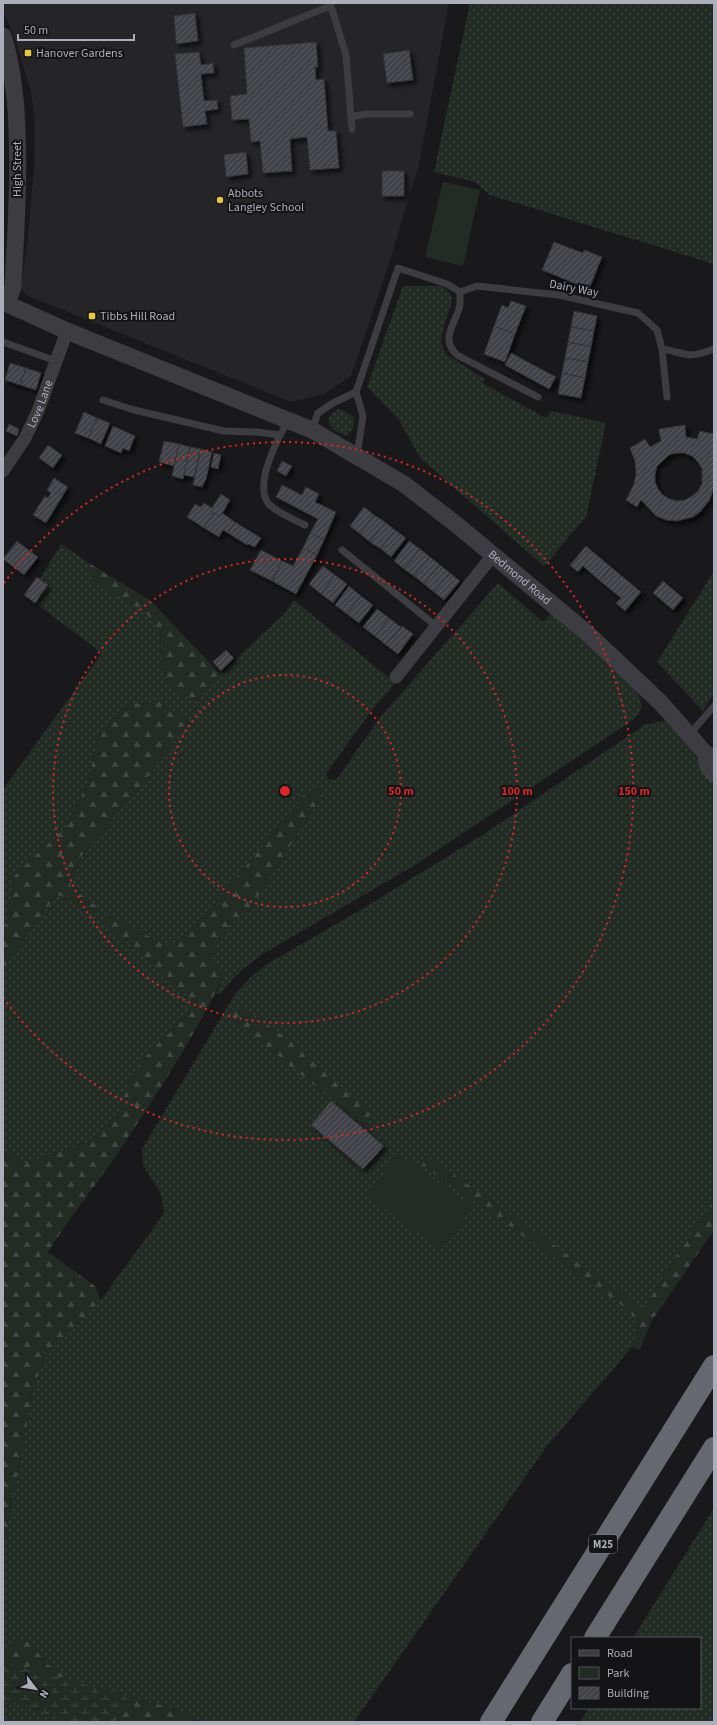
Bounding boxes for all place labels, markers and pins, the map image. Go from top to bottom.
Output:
place label: Hanover Gardens [36,45,123,62]
marker: Hanover Gardens [23,48,33,58]
place label: Abbots Langley School [228,185,304,216]
marker: Abbots Langley School [215,195,225,205]
place label: Tibbs Hill Road [100,308,175,325]
marker: Tibbs Hill Road [87,311,97,321]
centre of rings [278,784,292,798]

